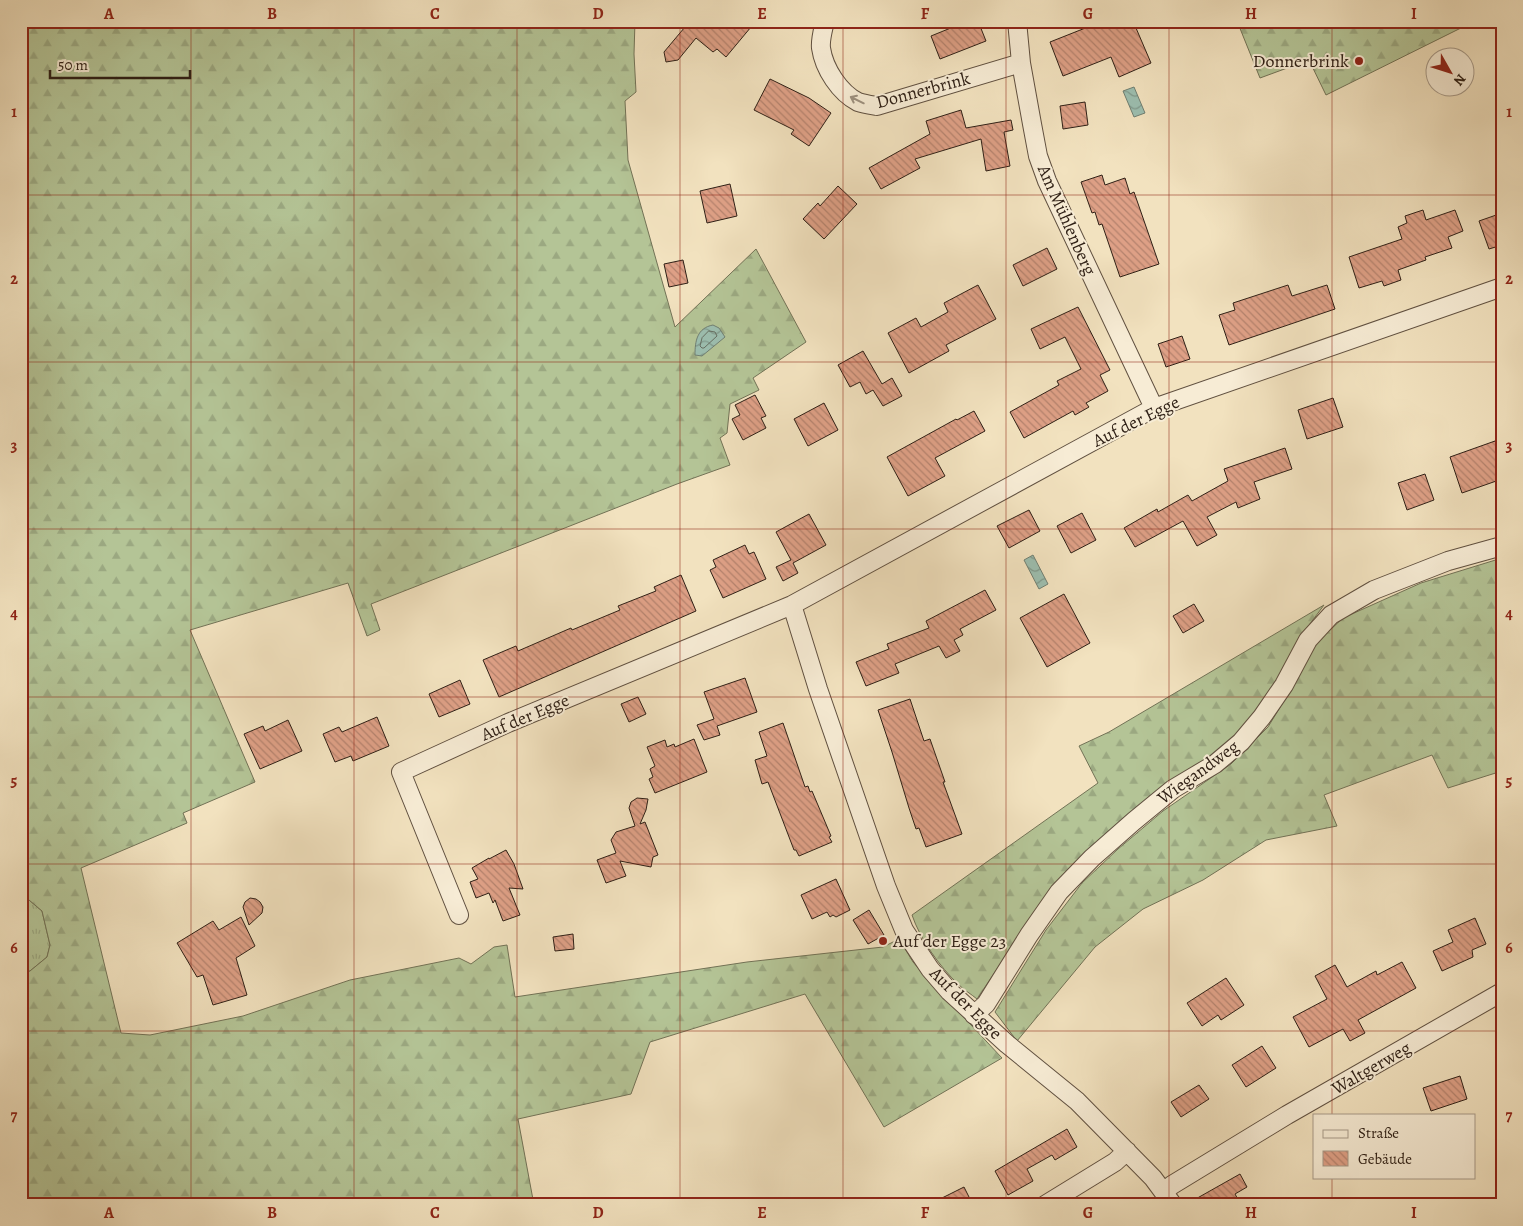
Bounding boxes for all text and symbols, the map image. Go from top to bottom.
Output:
text: A [103,3,115,25]
text: B [267,3,277,25]
text: C [430,3,440,25]
text: D [592,3,604,25]
text: E [757,3,767,25]
text: F [921,3,930,25]
text: G [1083,3,1093,25]
text: H [1245,3,1257,25]
text: I [1411,3,1417,25]
scale bar [50,48,190,80]
north arrow [1426,48,1476,98]
place label: Donnerbrink [1253,49,1349,73]
text: 50 m [58,55,88,75]
marker: Donnerbrink [1353,55,1365,67]
street label: Donnerbrink [873,66,973,114]
text: N [1449,70,1470,90]
one-way arrow [850,94,865,104]
text: 1 [11,101,17,123]
text: 1 [1506,101,1512,123]
street label: Am Mühlenberg [1032,160,1102,279]
text: 2 [10,268,18,290]
text: 2 [1505,268,1513,290]
street label: Auf der Egge [1088,390,1183,453]
text: 3 [11,435,18,457]
text: 3 [1506,435,1513,457]
text: 4 [10,603,18,625]
text: 4 [1505,603,1513,625]
street label: Auf der Egge [476,688,573,747]
street label: Wiegandweg [1152,734,1243,810]
text: 5 [11,770,18,792]
text: 5 [1506,770,1513,792]
place label: Auf der Egge 23 [892,929,1006,953]
marker: Auf der Egge 23 [877,935,889,947]
text: 6 [10,937,18,959]
text: 6 [1505,937,1513,959]
street label: Auf der Egge [924,961,1008,1045]
street label: Waltgerweg [1326,1036,1415,1101]
text: 7 [11,1105,18,1127]
text: 7 [1506,1105,1513,1127]
legend [1313,1114,1476,1178]
text: Straße [1358,1123,1399,1143]
text: Gebäude [1358,1149,1412,1169]
text: A [103,1202,115,1224]
text: B [267,1202,277,1224]
text: C [430,1202,440,1224]
text: D [592,1202,604,1224]
text: E [757,1202,767,1224]
text: F [921,1202,930,1224]
text: G [1083,1202,1093,1224]
text: H [1245,1202,1257,1224]
text: I [1411,1202,1417,1224]

